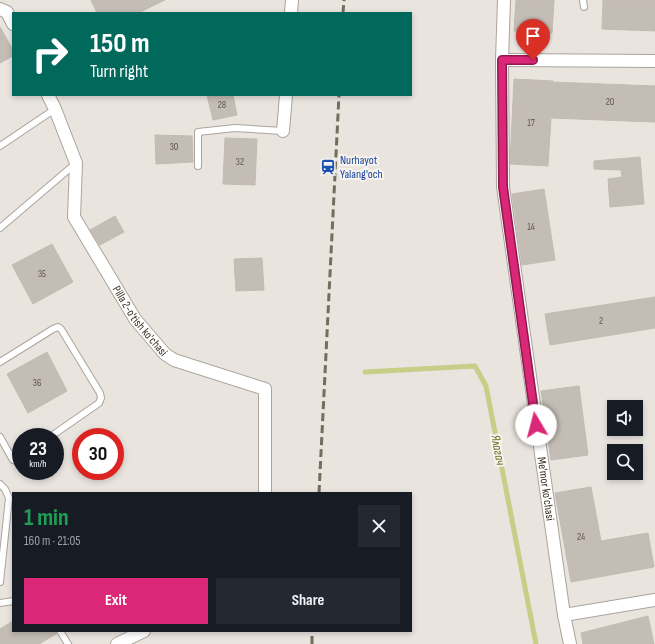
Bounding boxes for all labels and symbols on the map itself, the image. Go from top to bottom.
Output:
pin [516,19,550,60]
house number: 20 [606,96,614,108]
house number: 28 [218,99,226,111]
house number: 17 [527,117,535,129]
house number: 30 [170,141,178,153]
place label: Nurhayot Yalang'och [340,153,383,182]
house number: 32 [236,156,244,168]
station icon: Nurhayot Yalang'och [319,158,337,176]
house number: 14 [527,221,535,233]
house number: 35 [38,268,46,280]
street label: Pilla 2-o'tish ko'chasi [109,283,171,359]
house number: 2 [599,315,603,327]
house number: 36 [33,377,41,389]
position arrow [515,404,557,446]
speed limit sign: 30 [72,428,124,480]
water label: Ялагач [487,432,509,467]
street label: Me'mor ko'chasi [534,456,558,522]
house number: 24 [577,531,585,543]

